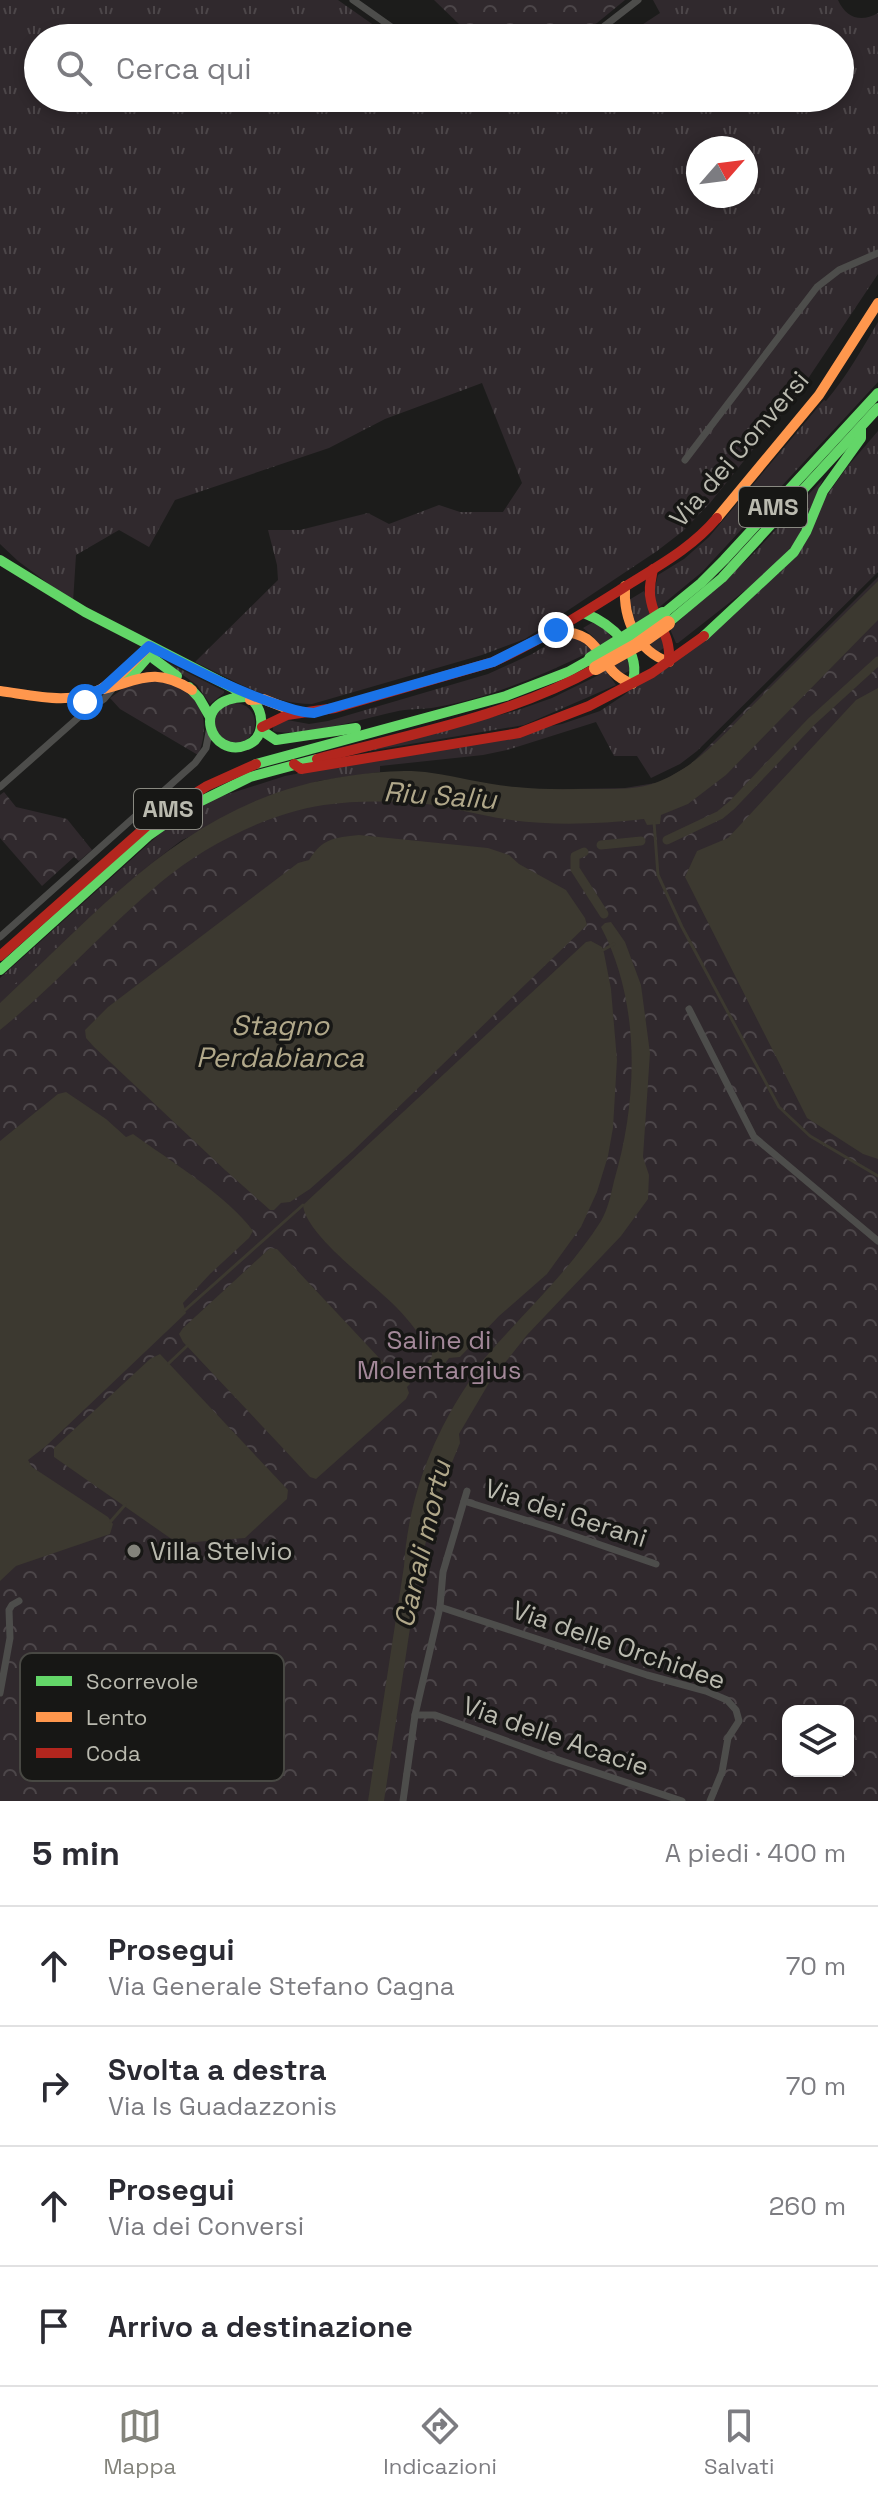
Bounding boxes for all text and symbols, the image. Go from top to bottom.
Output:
search box [24,24,854,112]
icon: search [52,46,96,90]
text: Cerca qui [116,49,252,88]
north arrow [686,136,758,208]
street label: Via dei Conversi [662,364,816,534]
road number: AMS [739,487,807,527]
route end [538,612,574,648]
route start [67,684,103,720]
water label: Riu Saliu [382,773,499,817]
road number: AMS [134,789,202,829]
water label: Stagno Perdabianca [196,1007,365,1075]
park label: Saline di Molentargius [357,1323,521,1387]
water label: Canali mortu [385,1455,459,1631]
street label: Via dei Gerani [481,1471,651,1555]
place label: Villa Stelvio [150,1534,292,1568]
marker: Villa Stelvio [125,1542,143,1560]
street label: Via delle Orchidee [508,1593,730,1697]
legend [20,1653,284,1781]
text: Scorrevole [86,1667,198,1695]
street label: Via delle Acacie [458,1688,654,1784]
text: Lento [86,1703,147,1731]
map controls [782,1705,854,1777]
button: layers [782,1705,854,1777]
text: Coda [86,1739,141,1767]
text: 5 min [32,1832,120,1875]
text: A piedi · 400 m [665,1836,846,1870]
text: Prosegui [108,1930,234,1969]
icon: ahead [32,1944,76,1988]
text: 70 m [786,1949,846,1983]
text: Via Generale Stefano Cagna [108,1969,455,2003]
text: Svolta a destra [108,2050,327,2089]
icon: right [32,2064,76,2108]
text: 70 m [786,2069,846,2103]
text: Via Is Guadazzonis [108,2089,337,2123]
text: Prosegui [108,2170,234,2209]
icon: ahead [32,2184,76,2228]
text: 260 m [769,2189,846,2223]
text: Via dei Conversi [108,2209,304,2243]
icon: arrive [32,2304,76,2348]
text: Arrivo a destinazione [108,2307,413,2346]
tab: Mappa [104,2404,176,2480]
tab: Indicazioni [383,2404,497,2480]
tab: Salvati [704,2404,774,2480]

